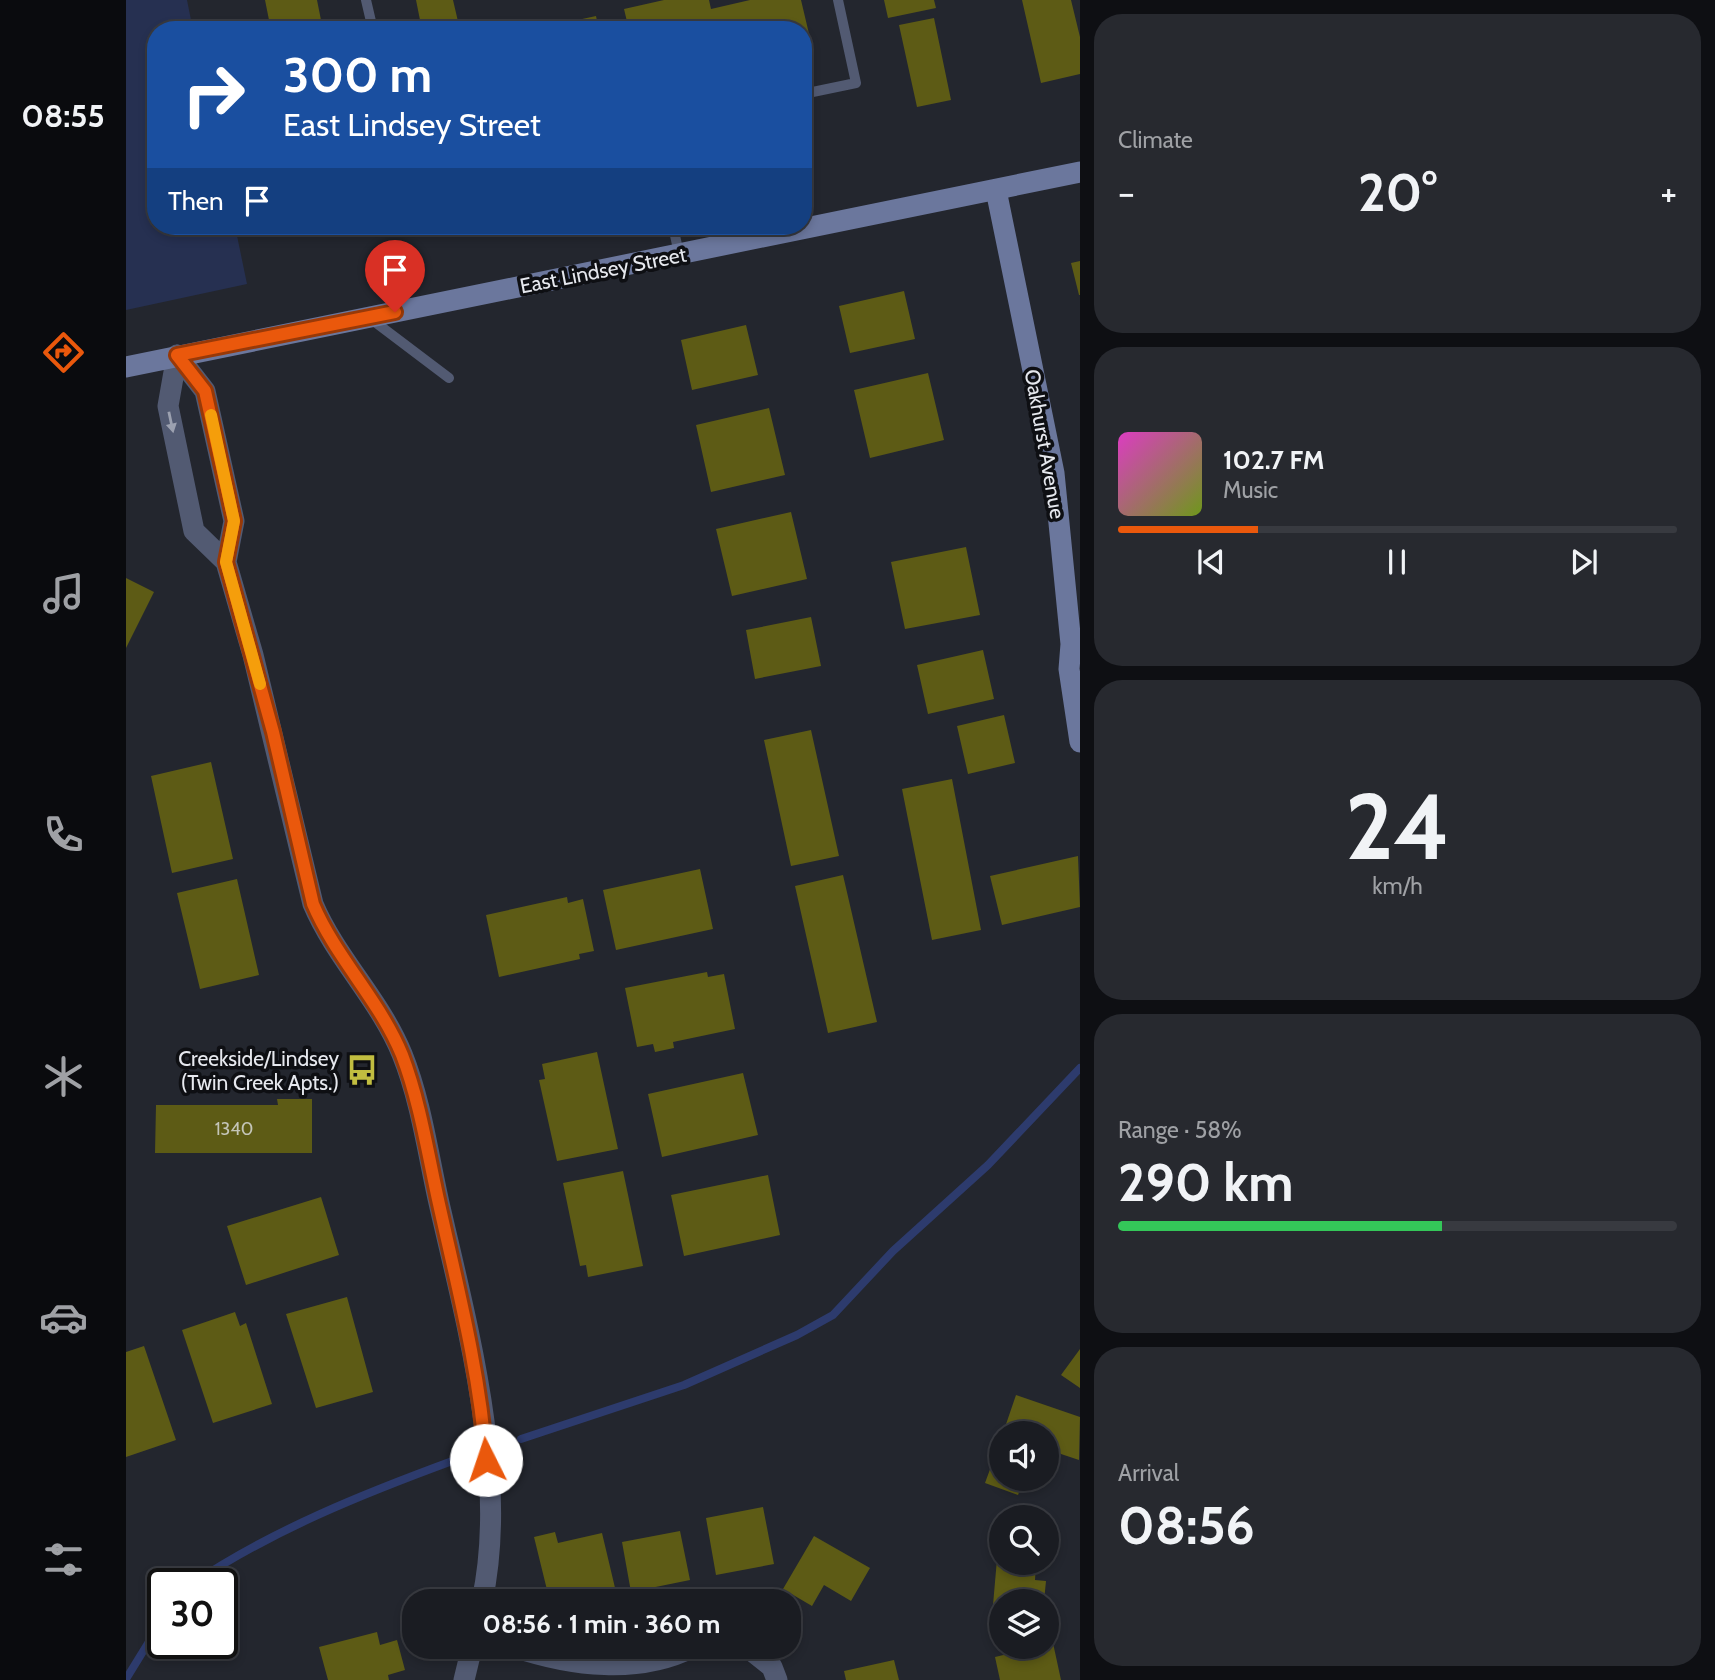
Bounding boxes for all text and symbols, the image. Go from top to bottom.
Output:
text: 300 m [283,45,432,104]
icon: right [168,49,259,140]
text: 08:55 [21,96,105,135]
text: East Lindsey Street [283,105,541,144]
text: Climate [1118,126,1193,154]
text: 20° [1358,161,1437,224]
text: − [1118,169,1135,216]
text: + [1660,169,1677,216]
icon: arrive [238,182,276,220]
text: Then [168,185,224,217]
pin [365,240,425,312]
street label: East Lindsey Street [518,242,688,298]
icon: arrive [376,251,414,289]
icon: directions [39,328,88,377]
street label: Oakhurst Avenue [1020,367,1071,521]
one-way arrow [166,411,177,433]
text: 102.7 FM [1223,444,1324,476]
text: Music [1223,476,1278,504]
icon: previous [1192,543,1230,581]
icon: pause [1378,543,1416,581]
icon: next [1565,543,1603,581]
icon: music [39,569,88,618]
text: 24 [1345,771,1450,882]
icon: phone [39,810,88,859]
text: km/h [1372,872,1423,900]
place label: Creekside/Lindsey (Twin Creek Apts.) [178,1046,339,1095]
icon: climate [39,1052,88,1101]
bus stop icon: Creekside/Lindsey (Twin Creek Apts.) [345,1053,379,1087]
text: Range · 58% [1118,1116,1242,1144]
house number: 1340 [215,1118,253,1140]
text: 290 km [1118,1151,1294,1214]
icon: car [39,1293,88,1342]
map controls [989,1421,1059,1659]
button: sound [989,1421,1059,1491]
position arrow [449,1423,523,1497]
text: Arrival [1118,1459,1179,1487]
text: 08:56 [1118,1494,1255,1557]
button: search [989,1505,1059,1575]
icon: filters [39,1535,88,1584]
speed limit sign: 30 [147,1568,238,1659]
button: layers [989,1589,1059,1659]
text: 08:56 · 1 min · 360 m [483,1608,720,1640]

